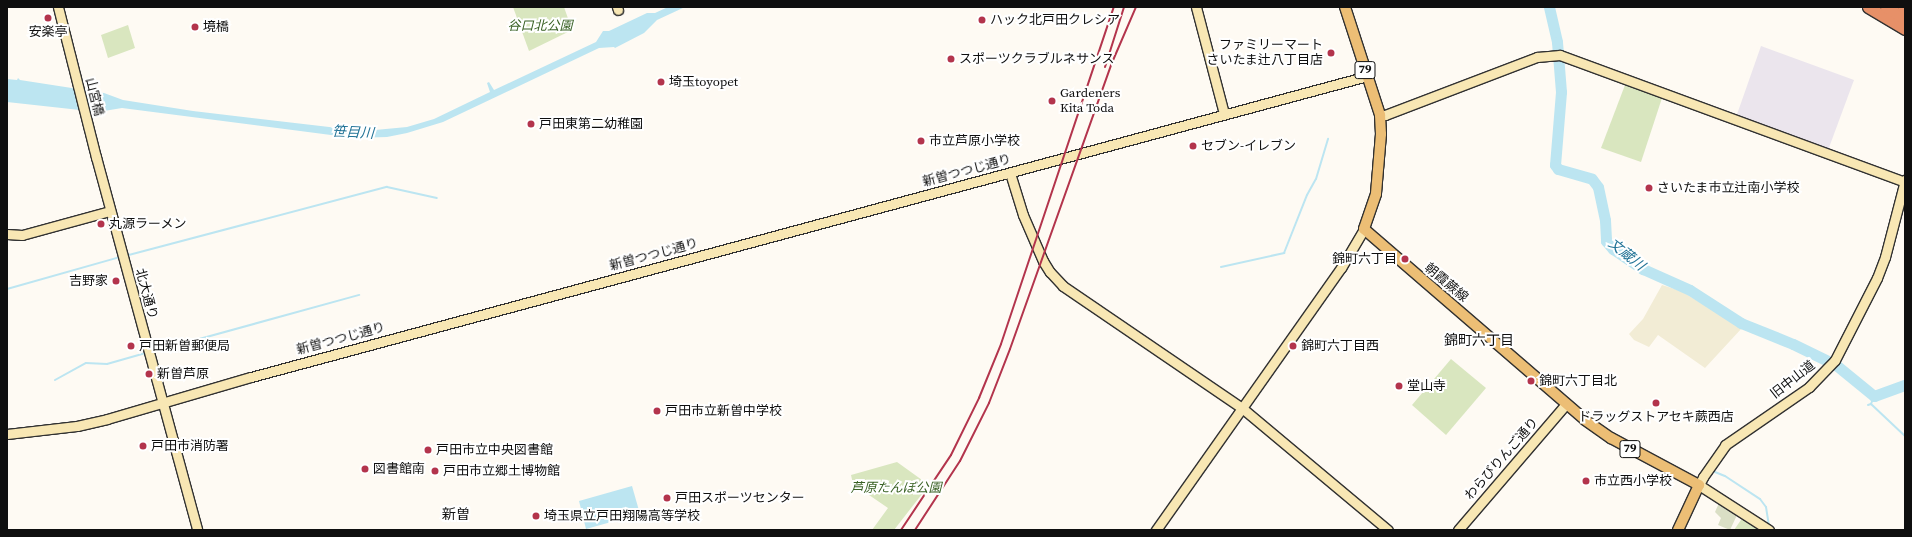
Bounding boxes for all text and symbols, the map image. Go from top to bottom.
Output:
place label: ハック北戸田クレシア [990,12,1120,28]
marker: 安楽亭 [43,13,53,23]
marker: ハック北戸田クレシア [977,15,987,25]
park label: 谷口北公園 [508,18,572,34]
place label: 境橋 [203,19,229,35]
marker: 境橋 [190,22,200,32]
place label: 安楽亭 [29,24,67,40]
place label: ファミリーマート さいたま辻八丁目店 [1206,38,1323,69]
marker: ファミリーマート さいたま辻八丁目店 [1326,48,1336,58]
place label: スポーツクラブルネサンス [959,51,1115,67]
marker: スポーツクラブルネサンス [946,54,956,64]
road number: 79 [1354,60,1376,80]
place label: 埼玉toyopet [669,74,738,90]
street label: 山宮橋 [82,76,106,118]
marker: 埼玉toyopet [656,77,666,87]
place label: Gardeners Kita Toda [1060,86,1120,117]
marker: Gardeners Kita Toda [1047,96,1057,106]
place label: 戸田東第二幼稚園 [539,116,643,132]
marker: 戸田東第二幼稚園 [526,119,536,129]
water label: 笹目川 [332,123,374,141]
place label: 市立芦原小学校 [929,133,1020,149]
marker: 市立芦原小学校 [916,136,926,146]
place label: セブン-イレブン [1201,138,1296,154]
marker: セブン-イレブン [1188,141,1198,151]
street label: 新曽つつじ通り [921,152,1013,190]
place label: さいたま市立辻南小学校 [1657,180,1800,196]
marker: さいたま市立辻南小学校 [1644,183,1654,193]
place label: 丸源ラーメン [109,216,187,232]
marker: 丸源ラーメン [96,219,106,229]
water label: 文蔵川 [1605,234,1649,274]
street label: 新曽つつじ通り [608,236,700,274]
place label: 錦町六丁目 [1332,251,1397,267]
marker: 錦町六丁目 [1400,254,1410,264]
street label: 朝霞蕨線 [1421,260,1471,306]
street label: 北大通り [132,267,160,321]
place label: 吉野家 [69,273,108,289]
marker: 吉野家 [111,276,121,286]
street label: 新曽つつじ通り [295,320,387,358]
district label: 錦町六丁目 [1444,332,1514,348]
place label: 戸田新曽郵便局 [139,338,230,354]
place label: 錦町六丁目西 [1301,338,1379,354]
marker: 戸田新曽郵便局 [126,341,136,351]
marker: 錦町六丁目西 [1288,341,1298,351]
street label: 旧中山道 [1768,358,1818,402]
place label: 新曽芦原 [157,366,209,382]
marker: 新曽芦原 [144,369,154,379]
place label: 錦町六丁目北 [1539,373,1617,389]
marker: 錦町六丁目北 [1526,376,1536,386]
place label: 堂山寺 [1407,378,1446,394]
marker: 堂山寺 [1394,381,1404,391]
marker: ドラッグストアセキ蕨西店 [1651,398,1661,408]
place label: 戸田市立新曽中学校 [665,403,782,419]
marker: 戸田市立新曽中学校 [652,406,662,416]
place label: ドラッグストアセキ蕨西店 [1578,409,1734,425]
street label: わらびりんご通り [1462,415,1542,503]
place label: 戸田市消防署 [151,438,229,454]
road number: 79 [1619,439,1641,459]
marker: 戸田市消防署 [138,441,148,451]
place label: 戸田市立中央図書館 [436,442,553,458]
marker: 戸田市立中央図書館 [423,445,433,455]
place label: 図書館南 [373,461,425,477]
place label: 戸田市立郷土博物館 [443,463,560,479]
marker: 図書館南 [360,464,370,474]
marker: 戸田市立郷土博物館 [430,466,440,476]
place label: 市立西小学校 [1594,473,1672,489]
marker: 市立西小学校 [1581,476,1591,486]
park label: 芦原たんぼ公園 [851,480,941,496]
place label: 戸田スポーツセンター [675,490,805,506]
marker: 戸田スポーツセンター [662,493,672,503]
district label: 新曽 [442,506,470,522]
place label: 埼玉県立戸田翔陽高等学校 [544,508,700,524]
marker: 埼玉県立戸田翔陽高等学校 [531,511,541,521]

